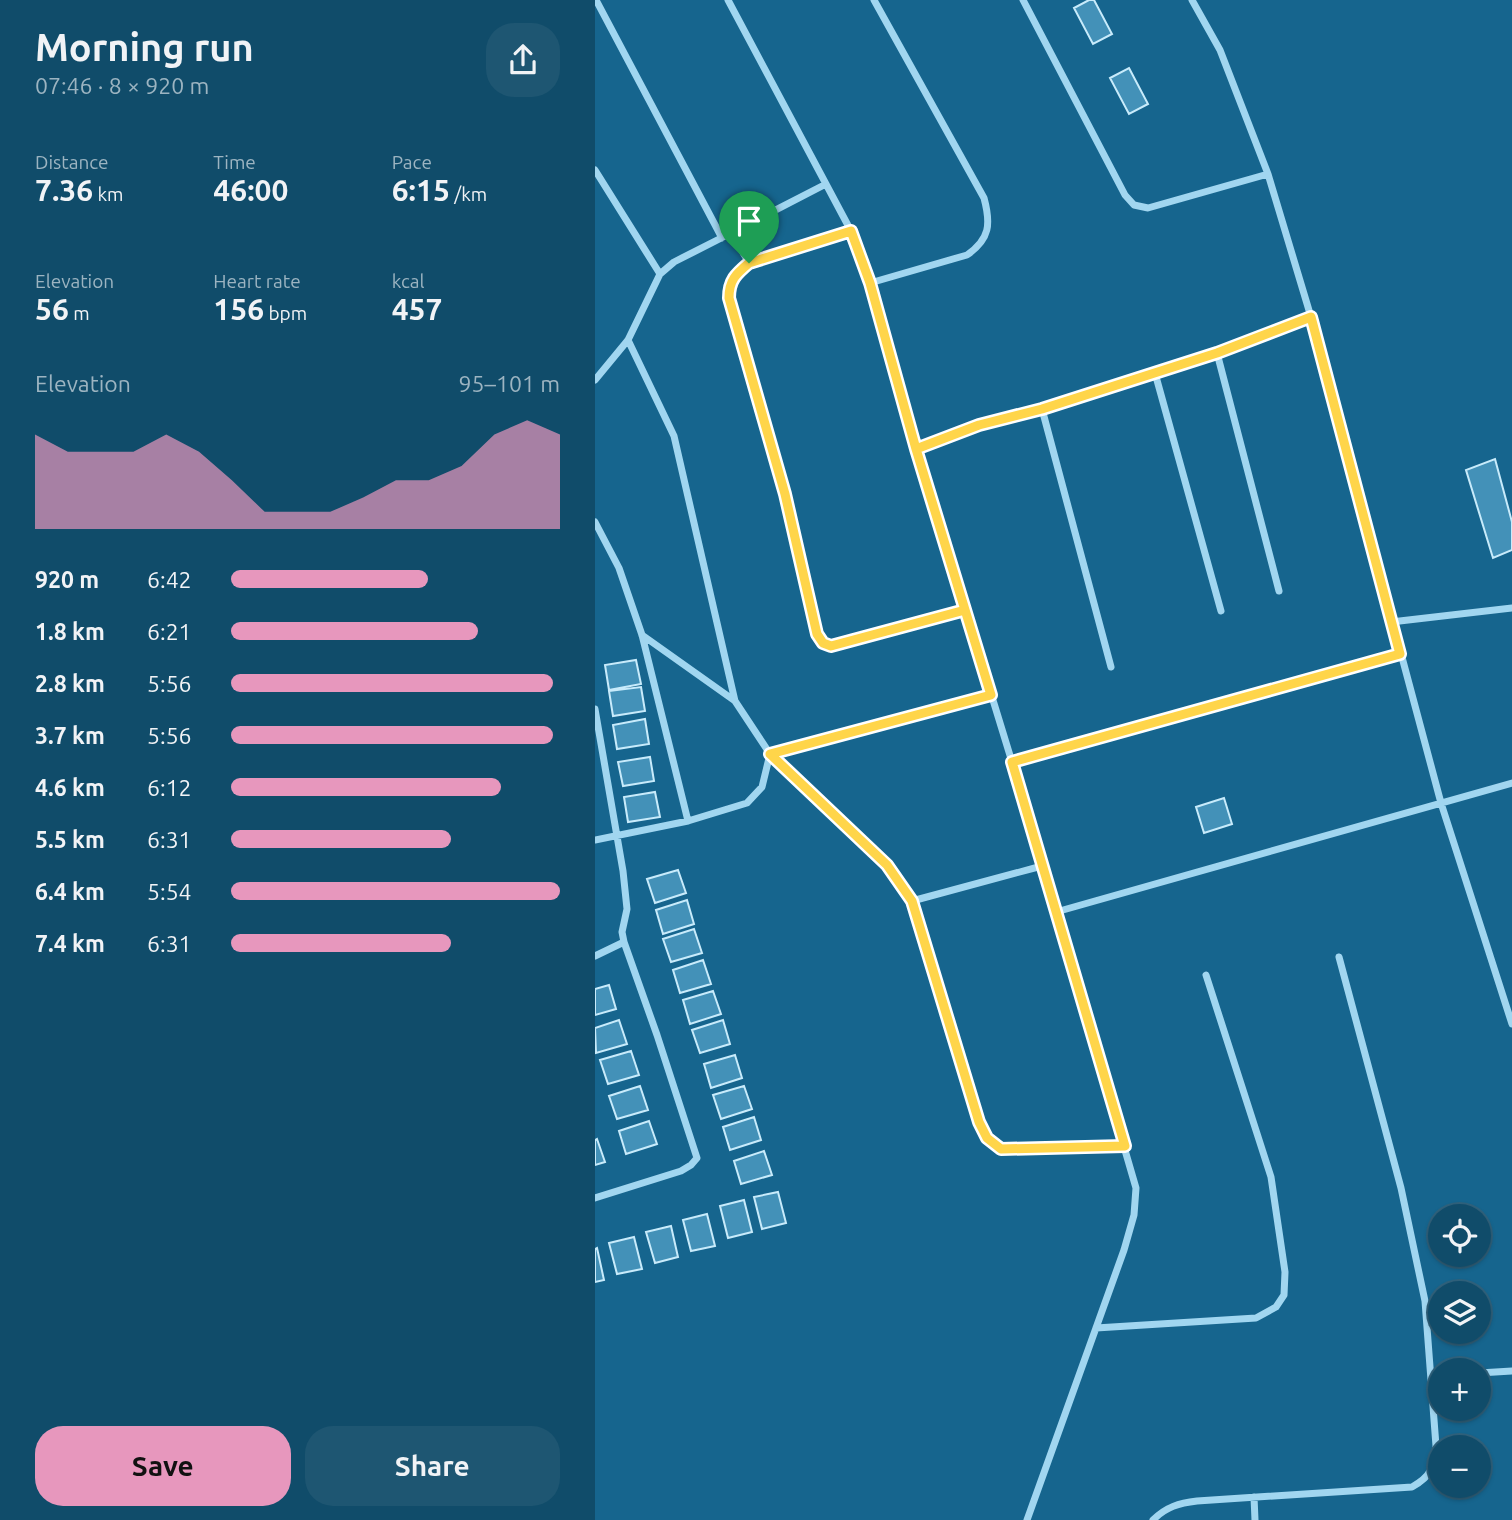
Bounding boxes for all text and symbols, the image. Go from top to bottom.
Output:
button: share [486,23,560,97]
text: Morning run [35,26,254,68]
text: 07:46 · 8 × 920 m [35,73,209,98]
text: Distance [35,151,109,173]
text: Time [213,151,256,173]
text: Pace [392,151,432,173]
text: 7.36 [35,173,93,207]
text: 46:00 [213,173,288,207]
text: 6:15 [392,173,450,207]
text: km [93,183,123,205]
text: /km [450,183,487,205]
pin [719,191,779,263]
icon: arrive [730,202,768,240]
text: Elevation [35,270,114,292]
text: Heart rate [213,270,301,292]
text: kcal [392,270,424,292]
text: 56 [35,292,69,326]
text: 156 [213,292,264,326]
text: 457 [392,292,442,326]
text: m [69,302,90,324]
text: bpm [264,302,307,324]
text: Elevation [35,371,131,396]
text: 95–101 m [459,371,560,396]
text: 920 m [35,567,99,592]
text: 6:42 [147,567,192,592]
text: 1.8 km [35,619,105,644]
text: 6:21 [147,619,192,644]
text: 2.8 km [35,671,105,696]
text: 5:56 [147,671,192,696]
text: 3.7 km [35,723,105,748]
text: 5:56 [147,723,192,748]
text: 4.6 km [35,775,105,800]
text: 6:12 [147,775,192,800]
text: 5.5 km [35,827,105,852]
text: 6:31 [147,827,192,852]
text: 6.4 km [35,879,105,904]
text: 5:54 [147,879,192,904]
text: 7.4 km [35,931,105,956]
text: 6:31 [147,931,192,956]
map controls [1428,1204,1491,1498]
button: locate [1428,1204,1491,1267]
button: layers [1428,1281,1491,1344]
button: + [1428,1358,1491,1421]
button: Save [35,1426,291,1506]
button: Share [305,1426,560,1506]
button: − [1428,1435,1491,1498]

